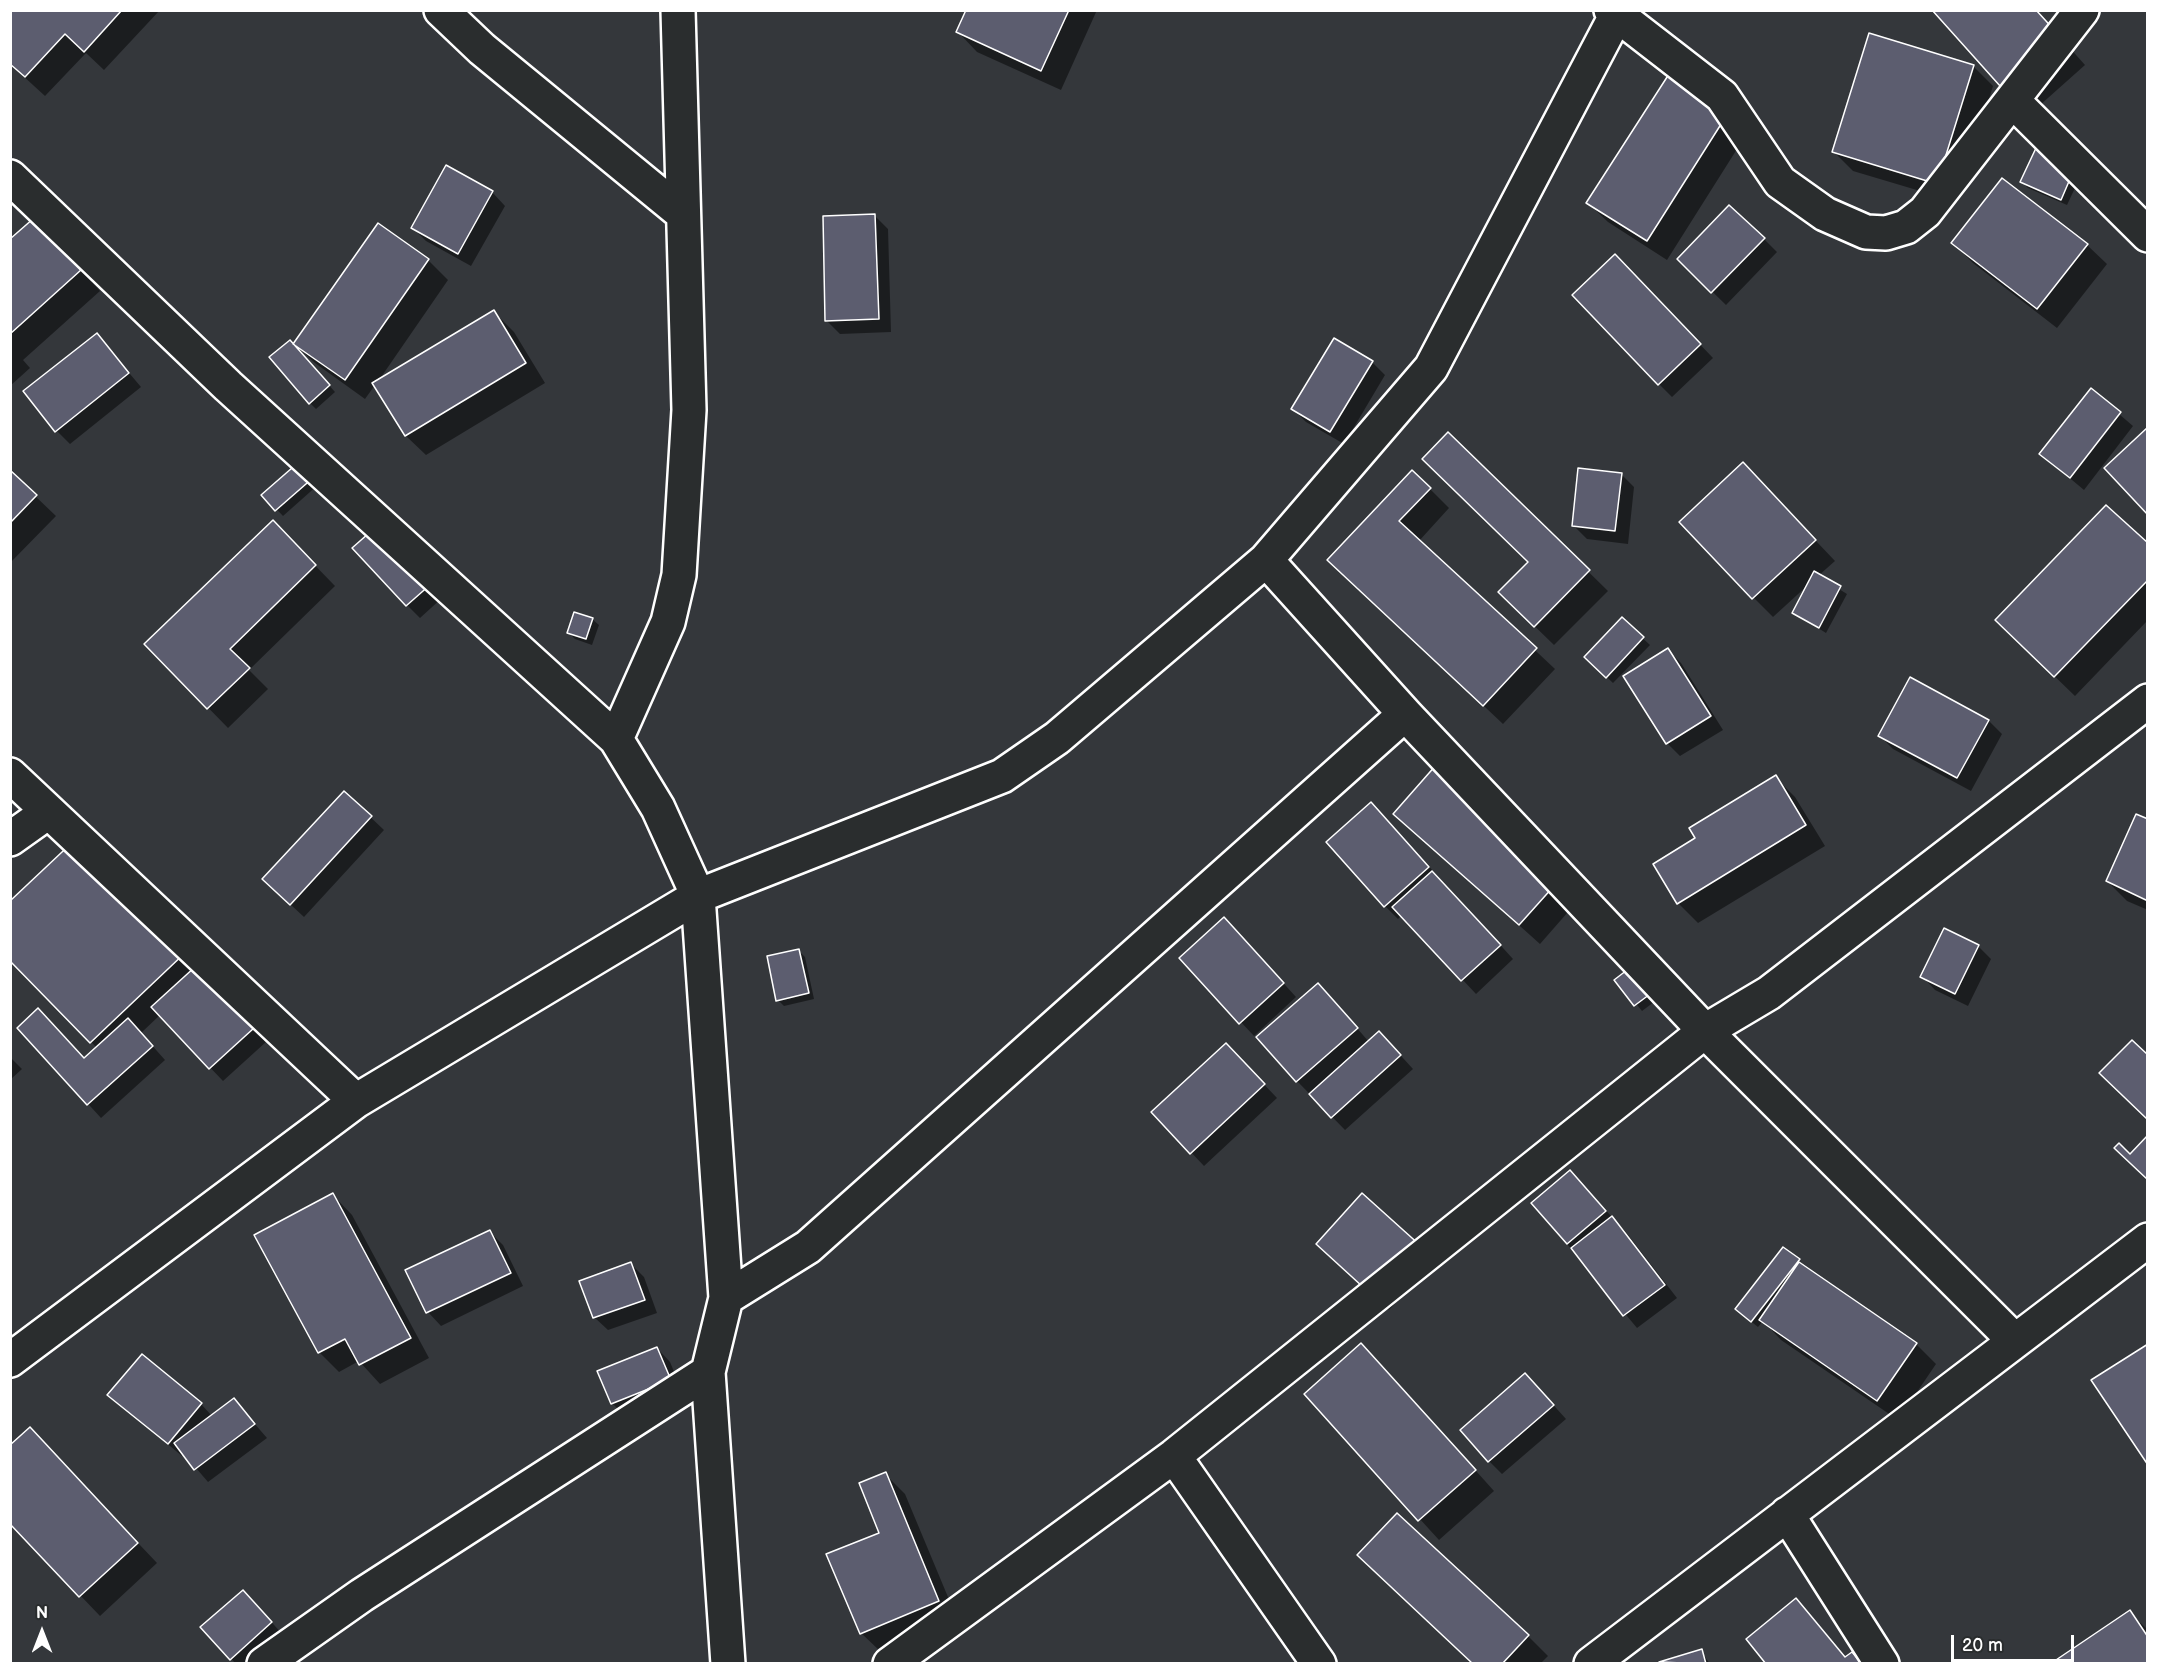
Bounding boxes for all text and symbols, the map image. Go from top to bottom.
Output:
north arrow [12,1602,72,1662]
text: N [36,1604,48,1623]
scale bar [1954,1623,2077,1661]
text: 20 m [1962,1635,2003,1656]

